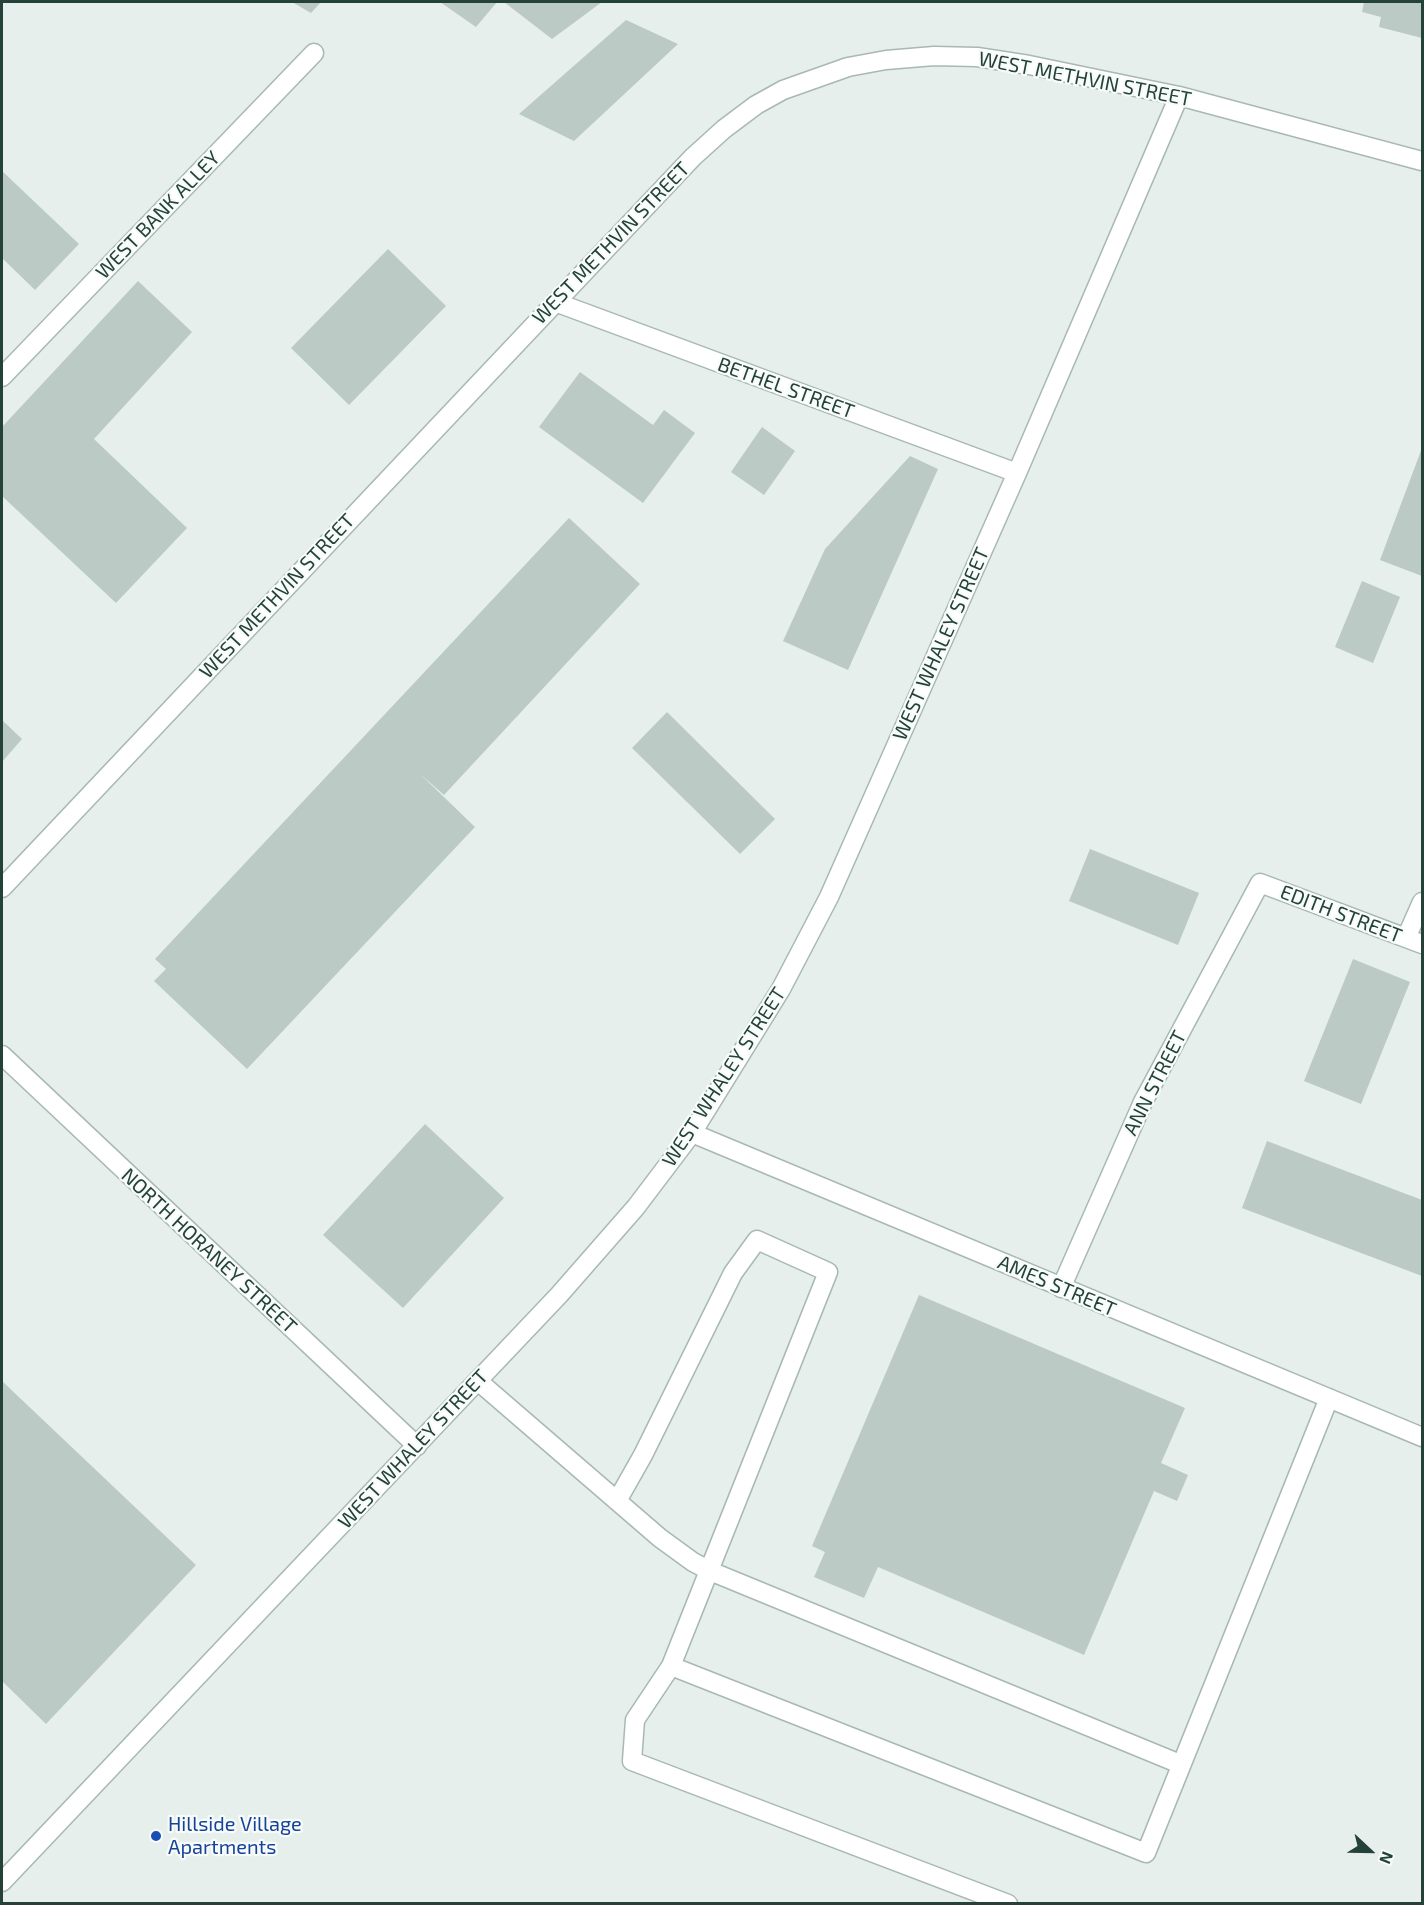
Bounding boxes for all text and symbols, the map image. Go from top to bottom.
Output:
street label: WEST METHVIN STREET [977,47,1193,111]
street label: WEST BANK ALLEY [91,146,225,284]
street label: WEST METHVIN STREET [527,157,695,329]
street label: BETHEL STREET [714,352,858,424]
street label: WEST METHVIN STREET [194,509,360,683]
street label: WEST WHALEY STREET [888,544,994,744]
street label: EDITH STREET [1277,880,1405,948]
street label: WEST WHALEY STREET [657,983,791,1171]
street label: ANN STREET [1118,1027,1192,1139]
street label: NORTH HORANEY STREET [116,1163,302,1339]
street label: AMES STREET [994,1250,1120,1322]
street label: WEST WHALEY STREET [333,1364,493,1534]
place label: Hillside Village Apartments [168,1812,302,1859]
north arrow [1340,1821,1400,1881]
marker: Hillside Village Apartments [149,1829,163,1843]
text: N [1376,1849,1398,1867]

